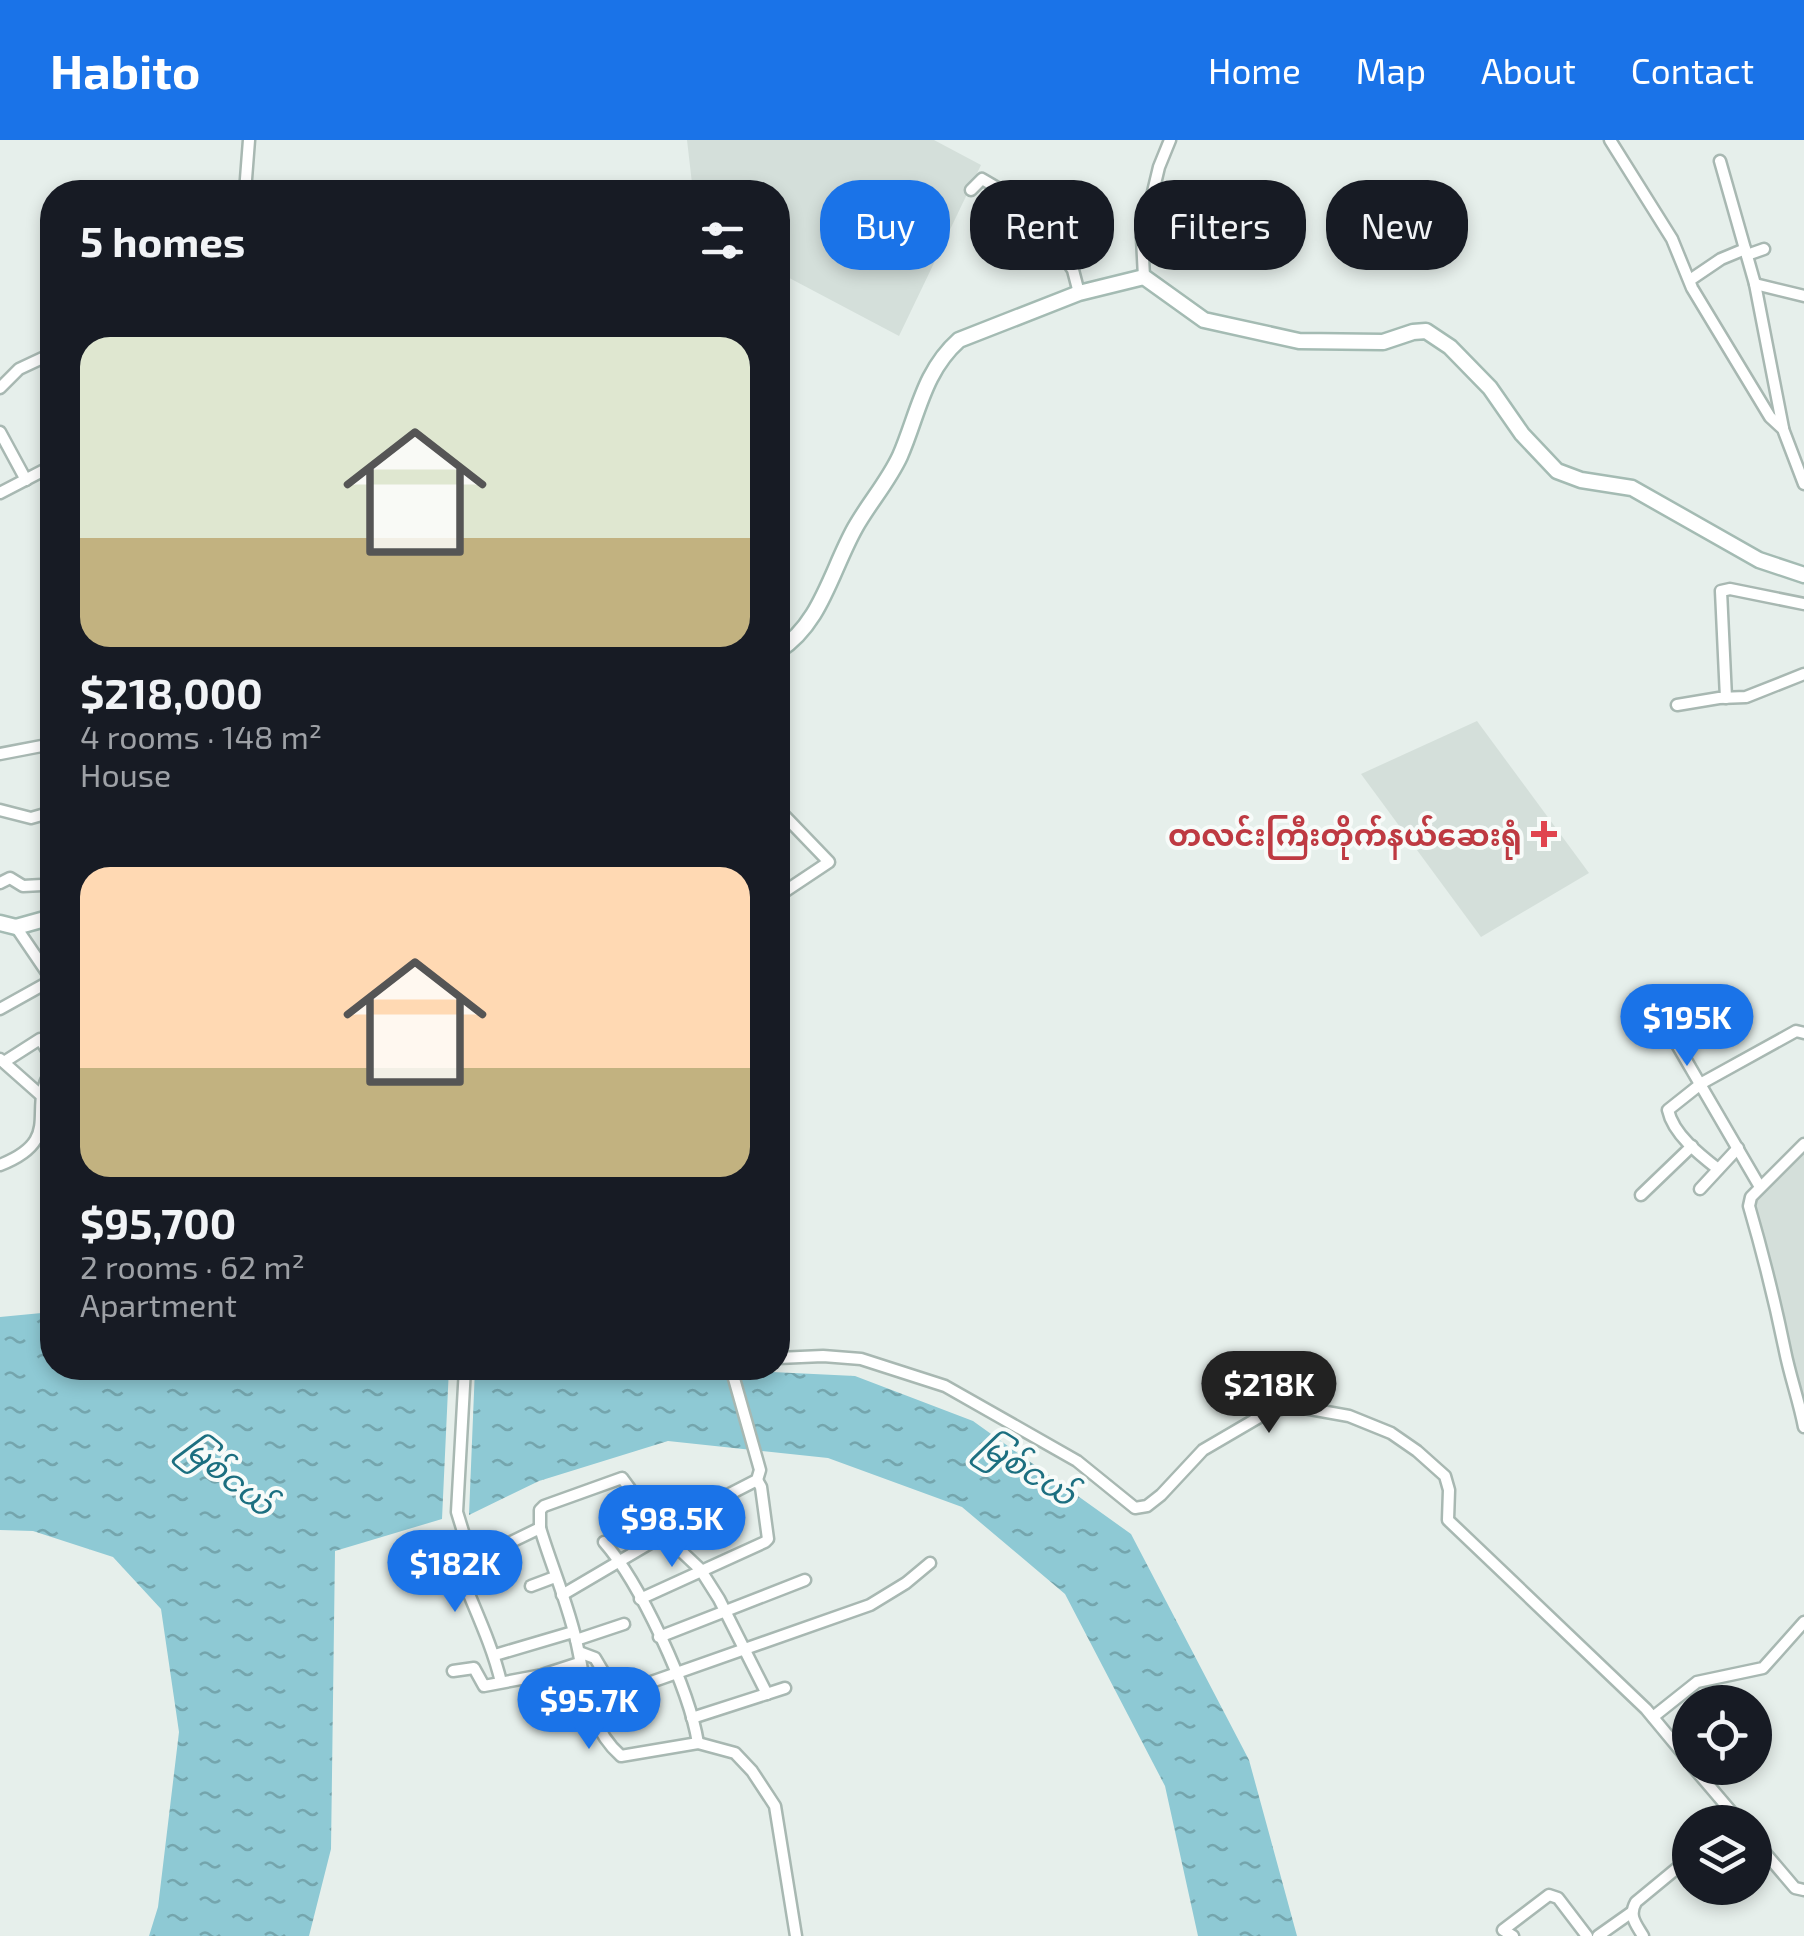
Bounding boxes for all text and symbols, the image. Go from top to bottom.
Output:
text: Habito [50,41,200,99]
text: Home [1208,49,1301,91]
text: Map [1356,49,1426,91]
text: About [1481,49,1576,91]
text: Contact [1631,49,1754,91]
chip: Buy [820,180,950,270]
chip: Rent [970,180,1114,270]
chip: Filters [1134,180,1306,270]
chip: New [1326,180,1468,270]
icon: filters [695,213,750,268]
text: 5 homes [80,215,245,265]
icon: home [325,402,505,582]
text: $218,000 [80,667,263,717]
text: 4 rooms · 148 m² [80,717,322,755]
text: House [80,755,171,793]
place label: တလင်းကြီးတိုက်နယ်ဆေးရုံ [1168,815,1522,860]
marker: တလင်းကြီးတိုက်နယ်ဆေးရုံ [1531,821,1557,847]
icon: home [325,932,505,1112]
pin: $195K [1617,984,1757,1069]
text: $195K [1642,997,1732,1035]
text: $95,700 [80,1197,236,1247]
text: 2 rooms · 62 m² [80,1247,305,1285]
text: Apartment [80,1285,237,1323]
pin: $218K [1199,1351,1339,1436]
text: $218K [1223,1364,1315,1402]
water label: မြစ်ငယ် [968,1423,1086,1522]
water label: မြစ်ငယ် [170,1425,285,1531]
pin: $98.5K [591,1485,753,1570]
text: $98.5K [620,1498,724,1536]
pin: $182K [385,1530,525,1615]
text: $182K [409,1543,501,1581]
pin: $95.7K [508,1667,670,1752]
text: $95.7K [539,1680,639,1718]
map controls [1672,1685,1772,1905]
button: locate [1672,1685,1772,1785]
button: layers [1672,1805,1772,1905]

